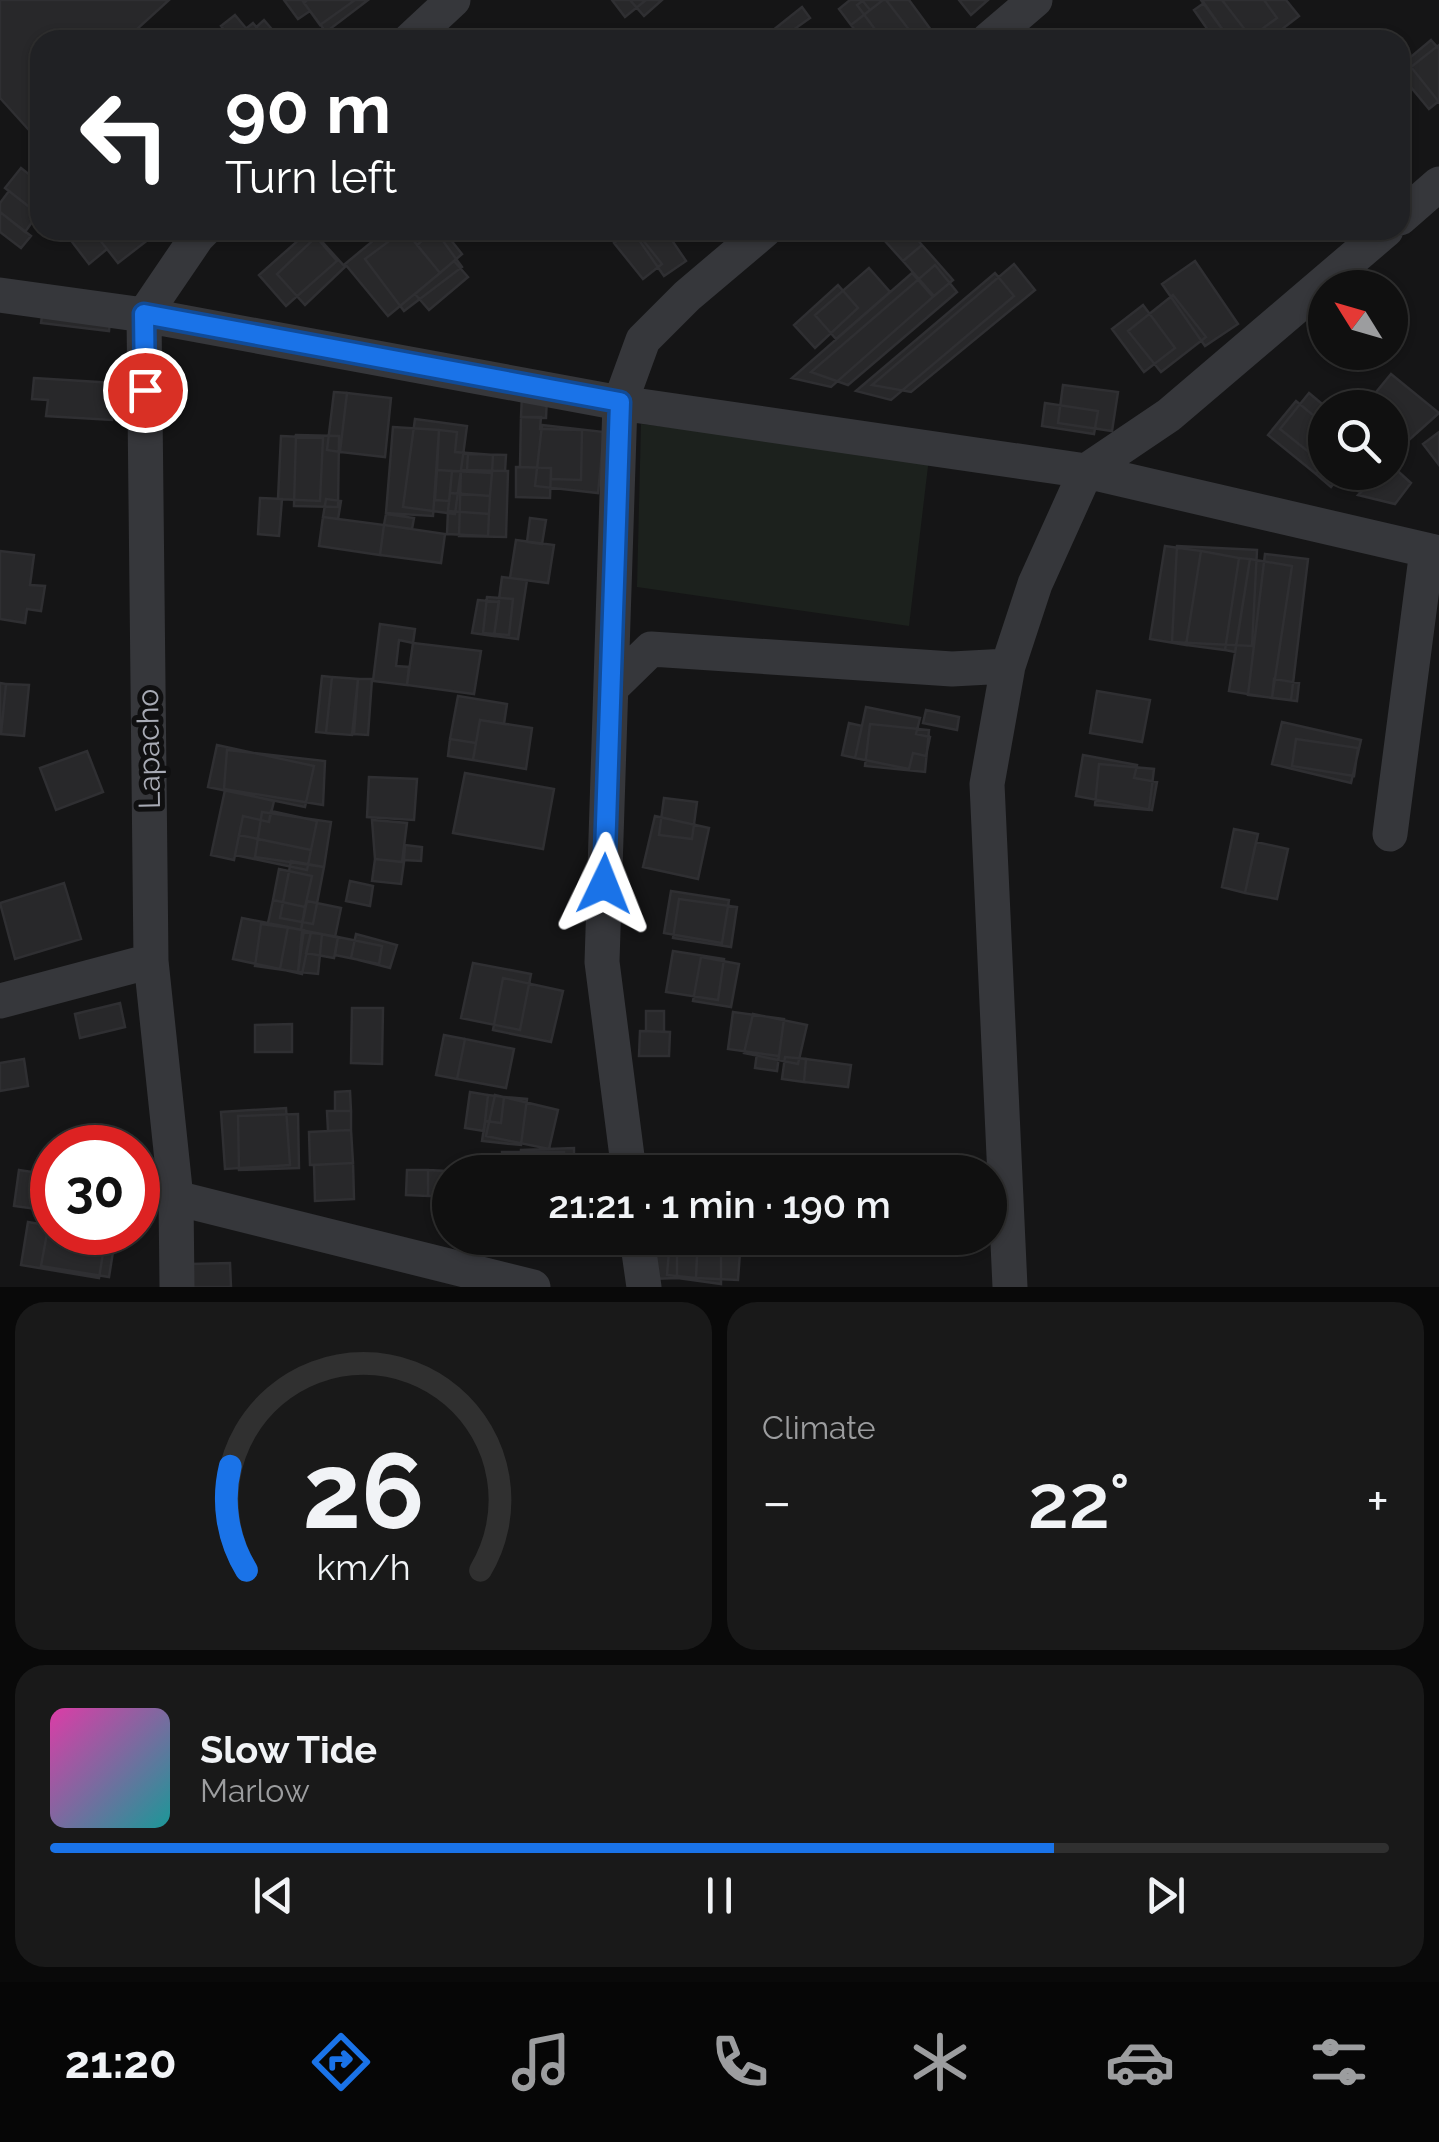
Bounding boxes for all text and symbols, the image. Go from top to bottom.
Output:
text: 90 m [225,67,391,149]
icon: left [60,70,190,200]
text: Turn left [225,151,397,204]
north arrow [1308,270,1408,370]
map controls [1308,270,1408,490]
pin [103,348,188,433]
icon: arrive [118,363,173,418]
button: search [1308,390,1408,490]
street label: Lapacho [130,688,167,810]
position arrow [552,832,656,936]
speed limit sign: 30 [30,1125,160,1255]
text: 21:21 · 1 min · 190 m [548,1182,891,1227]
text: Climate [762,1409,876,1446]
text: 26 [303,1430,424,1552]
text: 22° [1028,1457,1130,1546]
text: − [762,1469,792,1534]
text: + [1366,1469,1389,1534]
text: km/h [316,1546,411,1588]
text: Slow Tide [200,1727,377,1772]
text: Marlow [200,1772,310,1809]
icon: previous [246,1868,301,1923]
icon: pause [692,1868,747,1923]
icon: next [1138,1868,1193,1923]
icon: directions [306,2027,376,2097]
icon: music [506,2027,576,2097]
icon: phone [705,2027,775,2097]
icon: climate [905,2027,975,2097]
icon: car [1105,2027,1175,2097]
icon: filters [1304,2027,1374,2097]
text: 21:20 [65,2036,177,2089]

